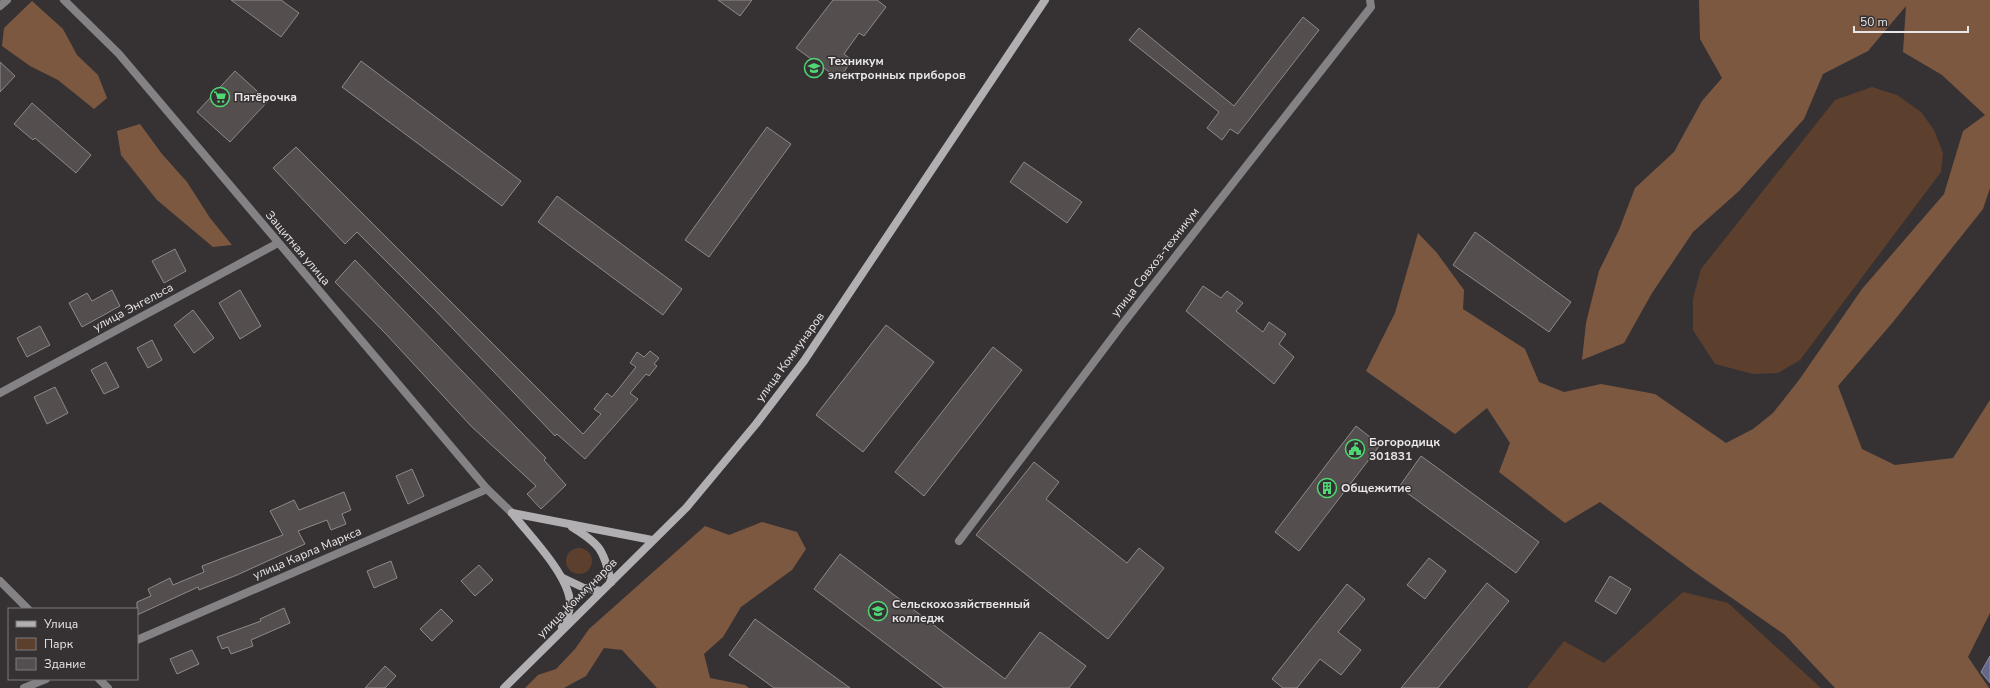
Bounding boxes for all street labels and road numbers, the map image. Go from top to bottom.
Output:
street label: улица Совхоз-техникум [1107,204,1203,320]
street label: Защитная улица [262,207,334,289]
street label: улица Энгельса [90,279,176,335]
street label: улица Коммунаров [752,309,828,405]
street label: улица Карла Маркса [250,523,364,583]
street label: улица Коммунаров [533,554,621,642]

